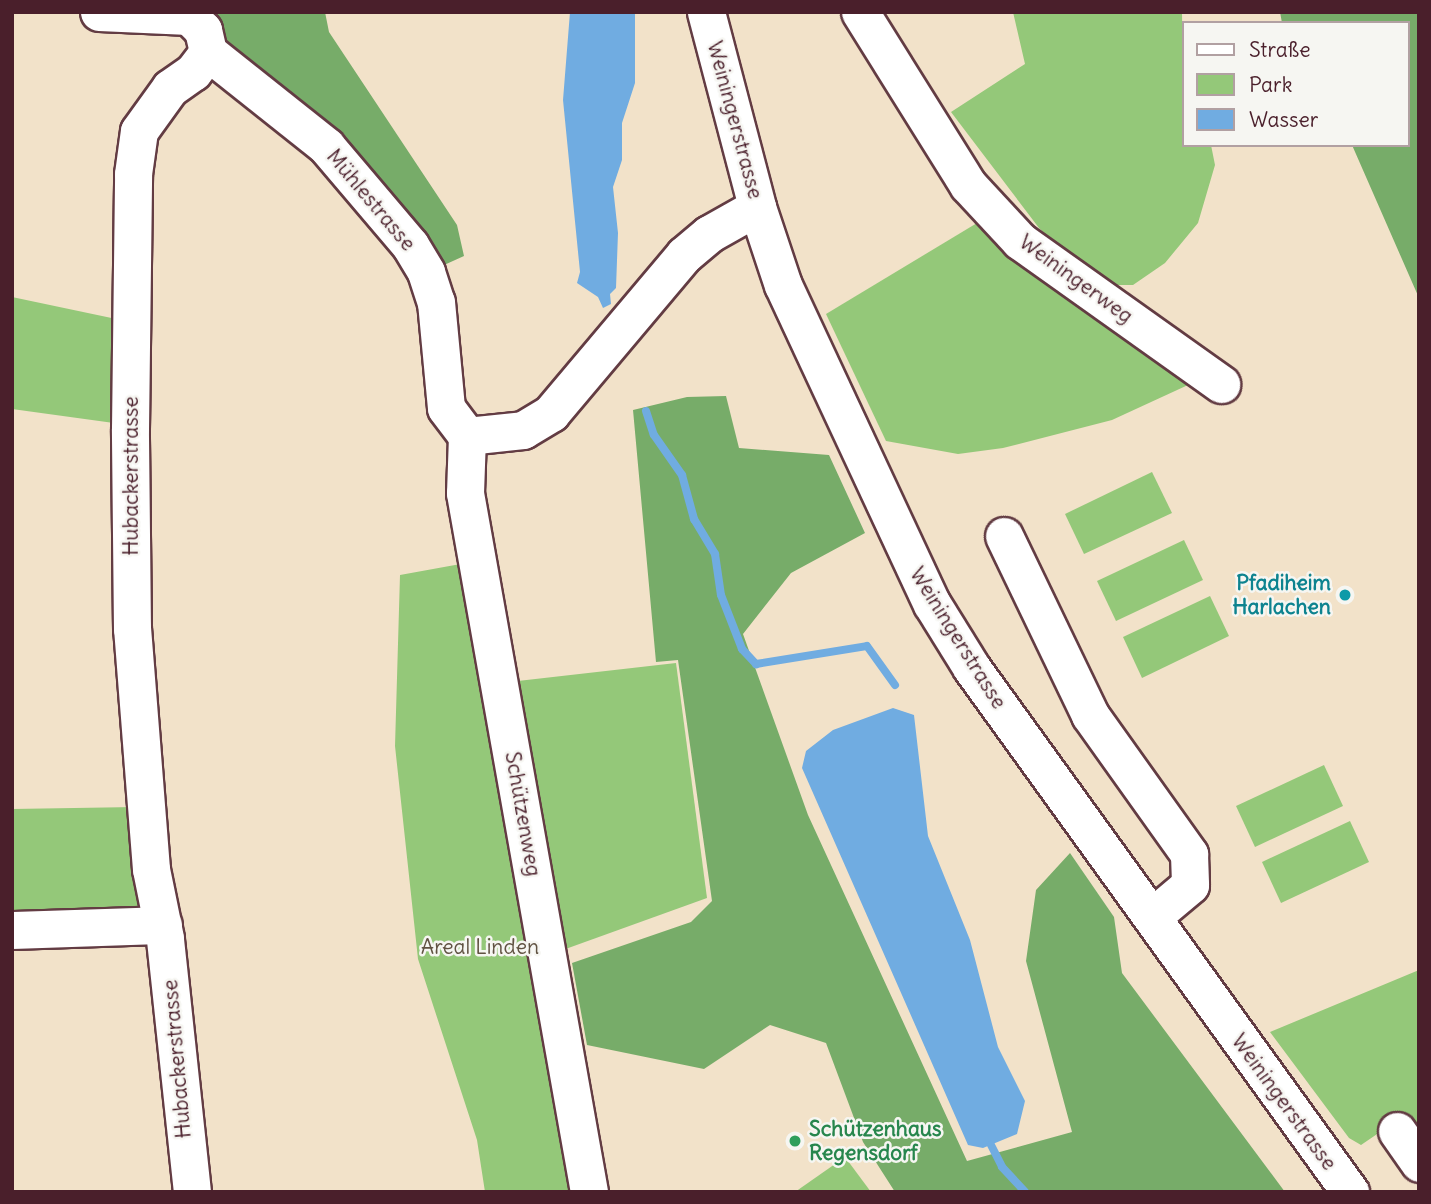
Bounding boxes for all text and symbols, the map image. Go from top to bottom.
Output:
legend [1182,21,1410,147]
text: Straße [1249,36,1310,63]
street label: Weiningerstrasse [702,38,768,202]
text: Park [1249,71,1292,98]
text: Wasser [1249,106,1318,133]
street label: Mühlestrasse [321,144,421,256]
street label: Weiningerweg [1014,229,1138,329]
street label: Hubackerstrasse [118,396,144,556]
street label: Weiningerstrasse [904,562,1012,714]
place label: Pfadiheim Harlachen [1232,570,1331,620]
marker: Pfadiheim Harlachen [1337,587,1353,603]
street label: Schützenweg [500,750,546,878]
park label: Areal Linden [421,934,539,960]
street label: Hubackerstrasse [158,979,196,1139]
street label: Weiningerstrasse [1226,1029,1342,1175]
place label: Schützenhaus Regensdorf [809,1116,942,1166]
marker: Schützenhaus Regensdorf [787,1133,803,1149]

